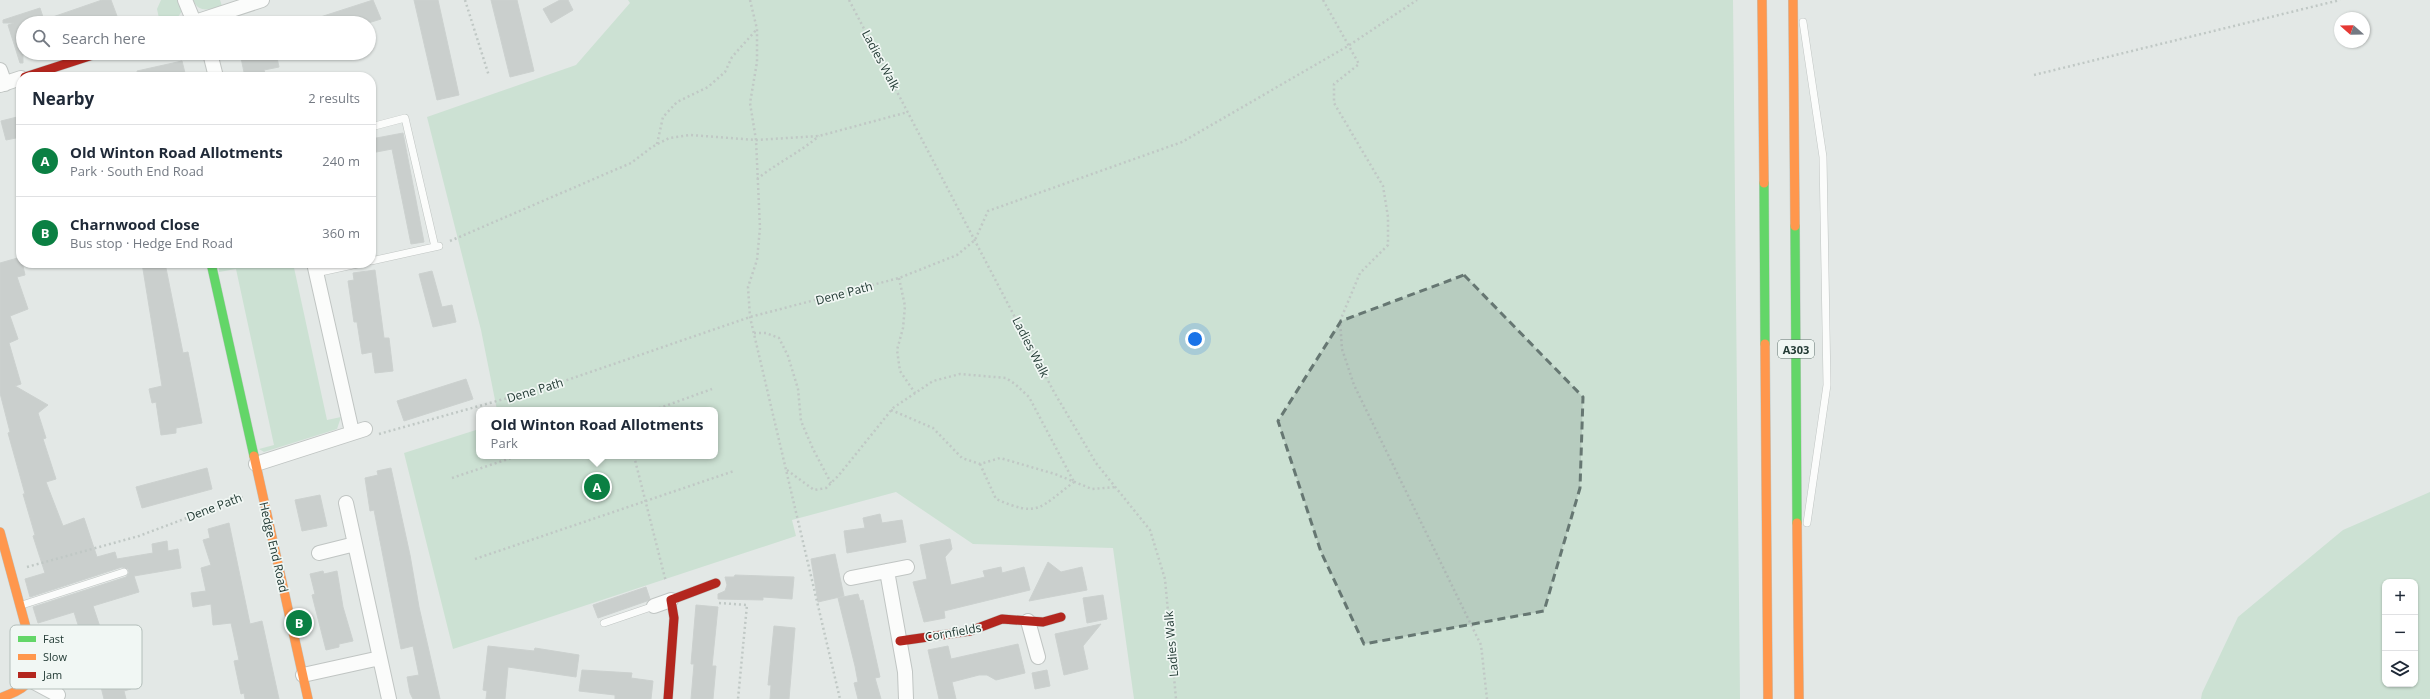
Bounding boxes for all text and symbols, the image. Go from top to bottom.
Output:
north arrow [2334,12,2370,48]
search box [16,16,376,60]
icon: search [30,27,52,49]
street label: Ladies Walk [858,27,904,94]
text: Search here [62,28,146,48]
text: Nearby [32,87,94,110]
text: 2 results [308,89,360,107]
text: Old Winton Road Allotments [70,142,283,162]
text: A [41,152,49,170]
text: 240 m [322,152,360,170]
text: Park · South End Road [70,162,204,180]
text: Charnwood Close [70,214,200,234]
text: B [41,224,49,242]
text: 360 m [322,224,360,242]
text: Bus stop · Hedge End Road [70,234,233,252]
street label: Dene Path [814,277,874,309]
street label: Ladies Walk [1008,314,1054,381]
your location [1185,329,1205,349]
road number: A303 [1778,340,1814,358]
street label: Dene Path [505,373,565,407]
popup [476,407,718,459]
text: Old Winton Road Allotments [491,414,703,434]
text: Park [491,434,518,452]
pin: A [584,472,610,502]
street label: Dene Path [184,489,244,525]
street label: Hedge End Road [255,500,293,594]
map controls [2382,579,2418,687]
button: + [2382,579,2418,615]
pin: B [286,608,312,638]
street label: Ladies Walk [1160,610,1182,678]
button: − [2382,615,2418,651]
street label: Cornfields [923,619,983,645]
legend [10,625,142,689]
text: Fast [43,631,64,646]
text: Slow [43,649,67,664]
button: layers [2382,651,2418,687]
text: Jam [42,667,62,682]

